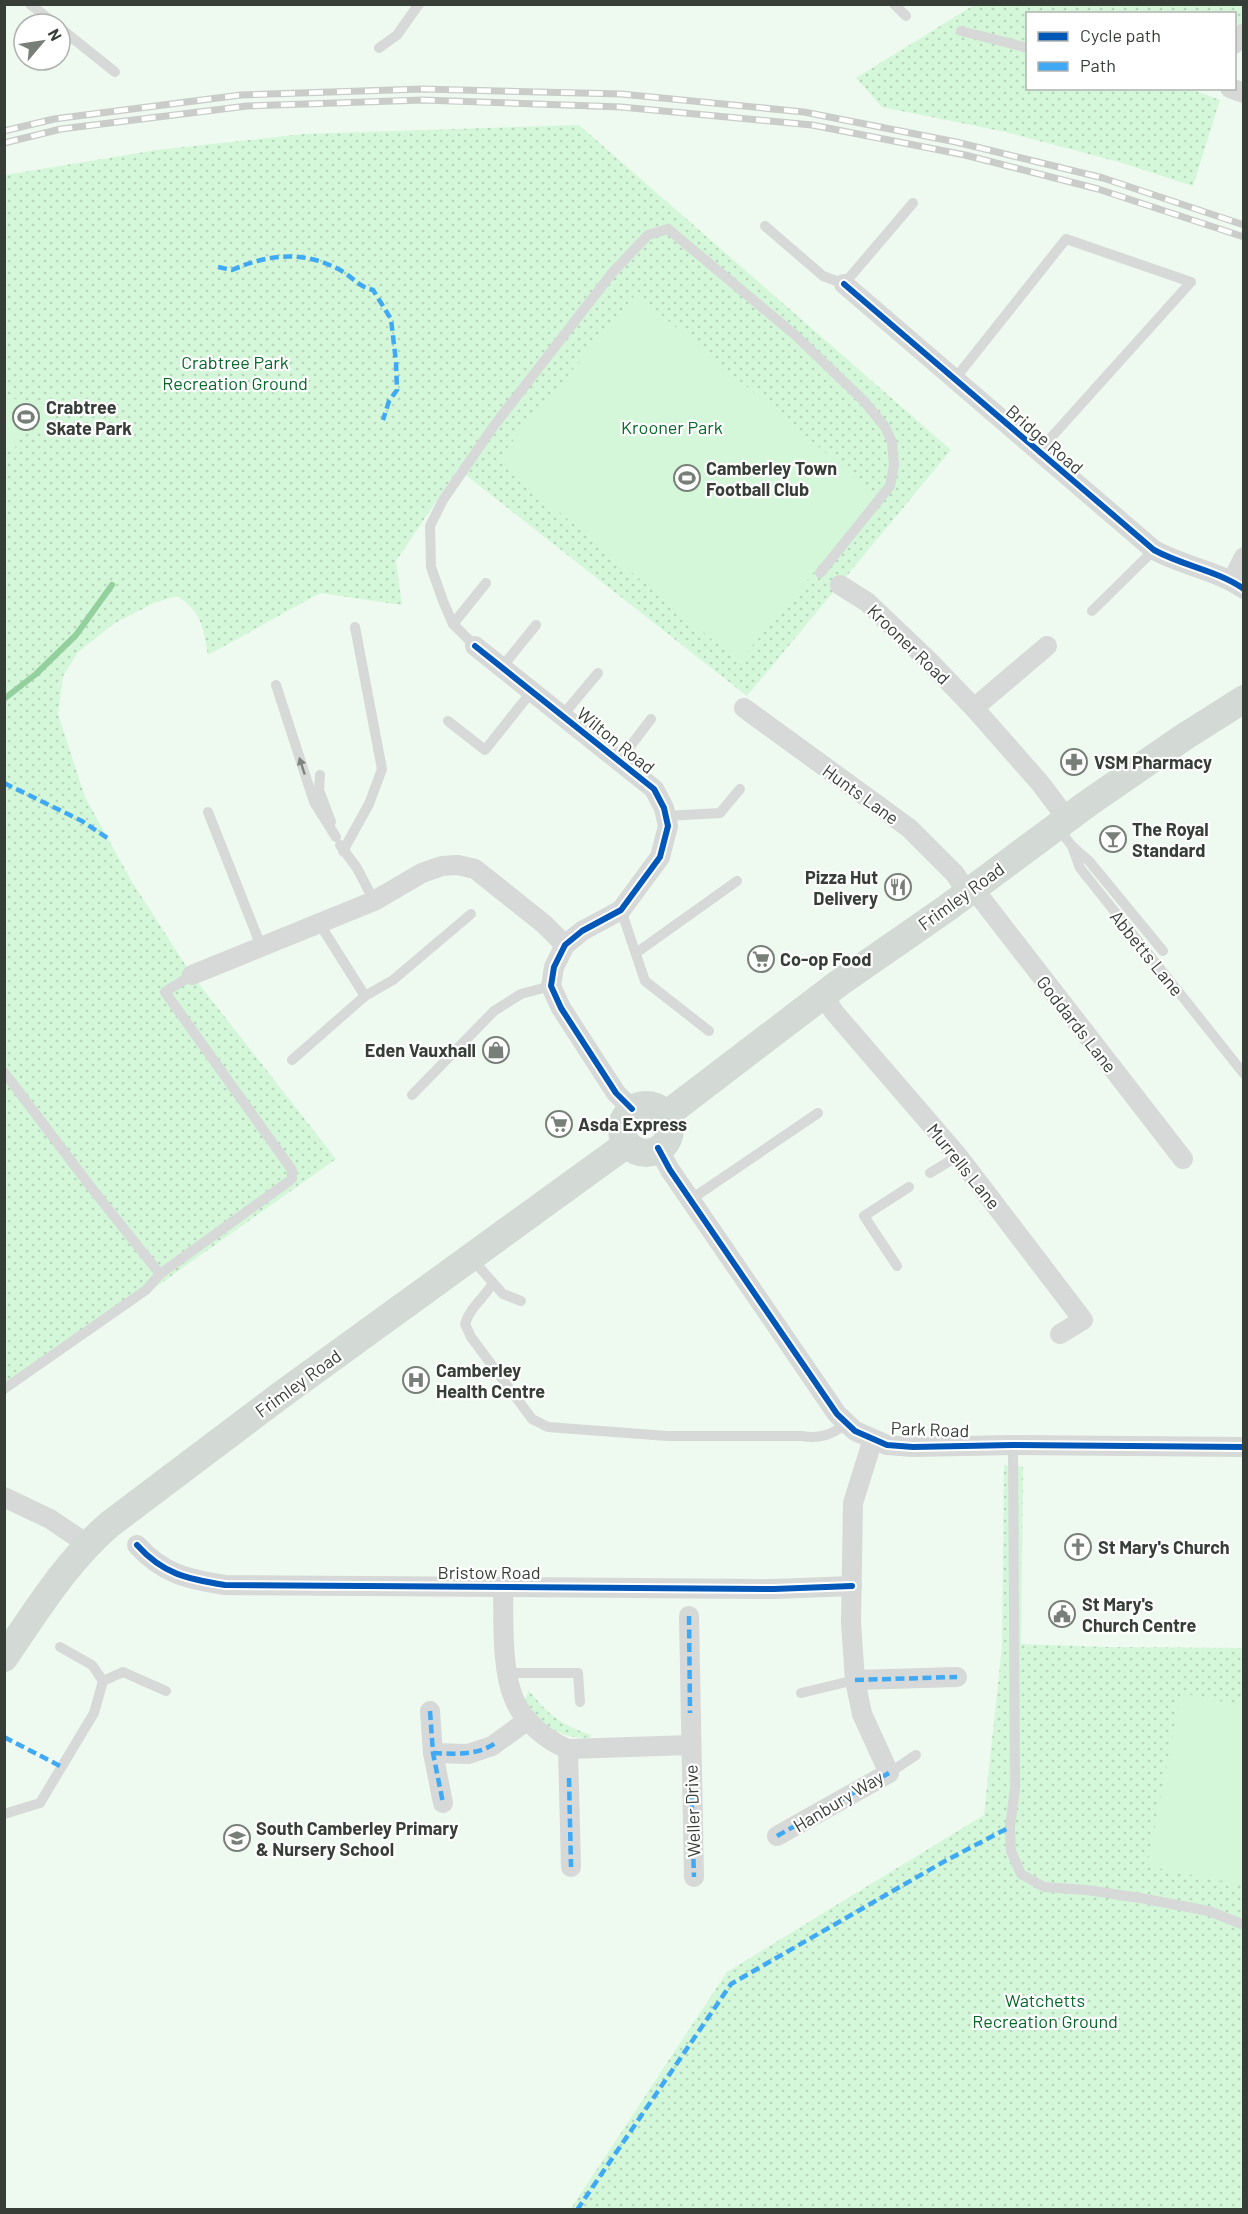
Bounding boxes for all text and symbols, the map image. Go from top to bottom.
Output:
north arrow [12,12,72,72]
legend [1026,12,1236,90]
text: Cycle path [1080,24,1161,46]
text: N [45,25,66,44]
text: Path [1080,54,1116,76]
park label: Crabtree Park Recreation Ground [162,351,308,394]
place label: Crabtree Skate Park [46,396,132,439]
street label: Bridge Road [1002,400,1088,478]
sports icon: Crabtree Skate Park [11,402,41,432]
park label: Krooner Park [621,416,723,438]
place label: Camberley Town Football Club [706,457,837,500]
sports icon: Camberley Town Football Club [672,463,702,493]
street label: Krooner Road [863,599,955,689]
street label: Wilton Road [573,702,659,778]
pharmacy icon: VSM Pharmacy [1059,747,1089,777]
place label: VSM Pharmacy [1094,751,1212,773]
one-way arrow [297,757,306,775]
street label: Hunts Lane [819,759,903,829]
place label: The Royal Standard [1132,818,1209,861]
bar icon: The Royal Standard [1098,824,1128,854]
street label: Frimley Road [914,857,1008,935]
place label: Pizza Hut Delivery [805,866,878,909]
restaurant icon: Pizza Hut Delivery [883,872,913,902]
street label: Abbetts Lane [1106,906,1188,1000]
supermarket icon: Co-op Food [746,944,776,974]
place label: Co-op Food [780,948,871,970]
street label: Goddards Lane [1032,971,1122,1077]
shop icon: Eden Vauxhall [481,1035,511,1065]
place label: Eden Vauxhall [365,1039,476,1061]
supermarket icon: Asda Express [544,1109,574,1139]
place label: Asda Express [578,1113,687,1135]
street label: Murrells Lane [923,1119,1005,1213]
street label: Frimley Road [251,1344,345,1422]
place label: Camberley Health Centre [436,1359,545,1402]
hospital icon: Camberley Health Centre [401,1365,431,1395]
street label: Park Road [890,1417,970,1441]
church icon: St Mary's Church [1063,1532,1093,1562]
place label: St Mary's Church [1098,1536,1230,1558]
street label: Bristow Road [437,1561,541,1583]
place label: St Mary's Church Centre [1082,1593,1196,1636]
public building icon: St Mary's Church Centre [1047,1599,1077,1629]
street label: Weller Drive [679,1764,705,1858]
street label: Hanbury Way [789,1765,887,1837]
place label: South Camberley Primary & Nursery School [256,1817,458,1860]
school or university icon: South Camberley Primary & Nursery School [222,1823,252,1853]
park label: Watchetts Recreation Ground [972,1989,1118,2032]

